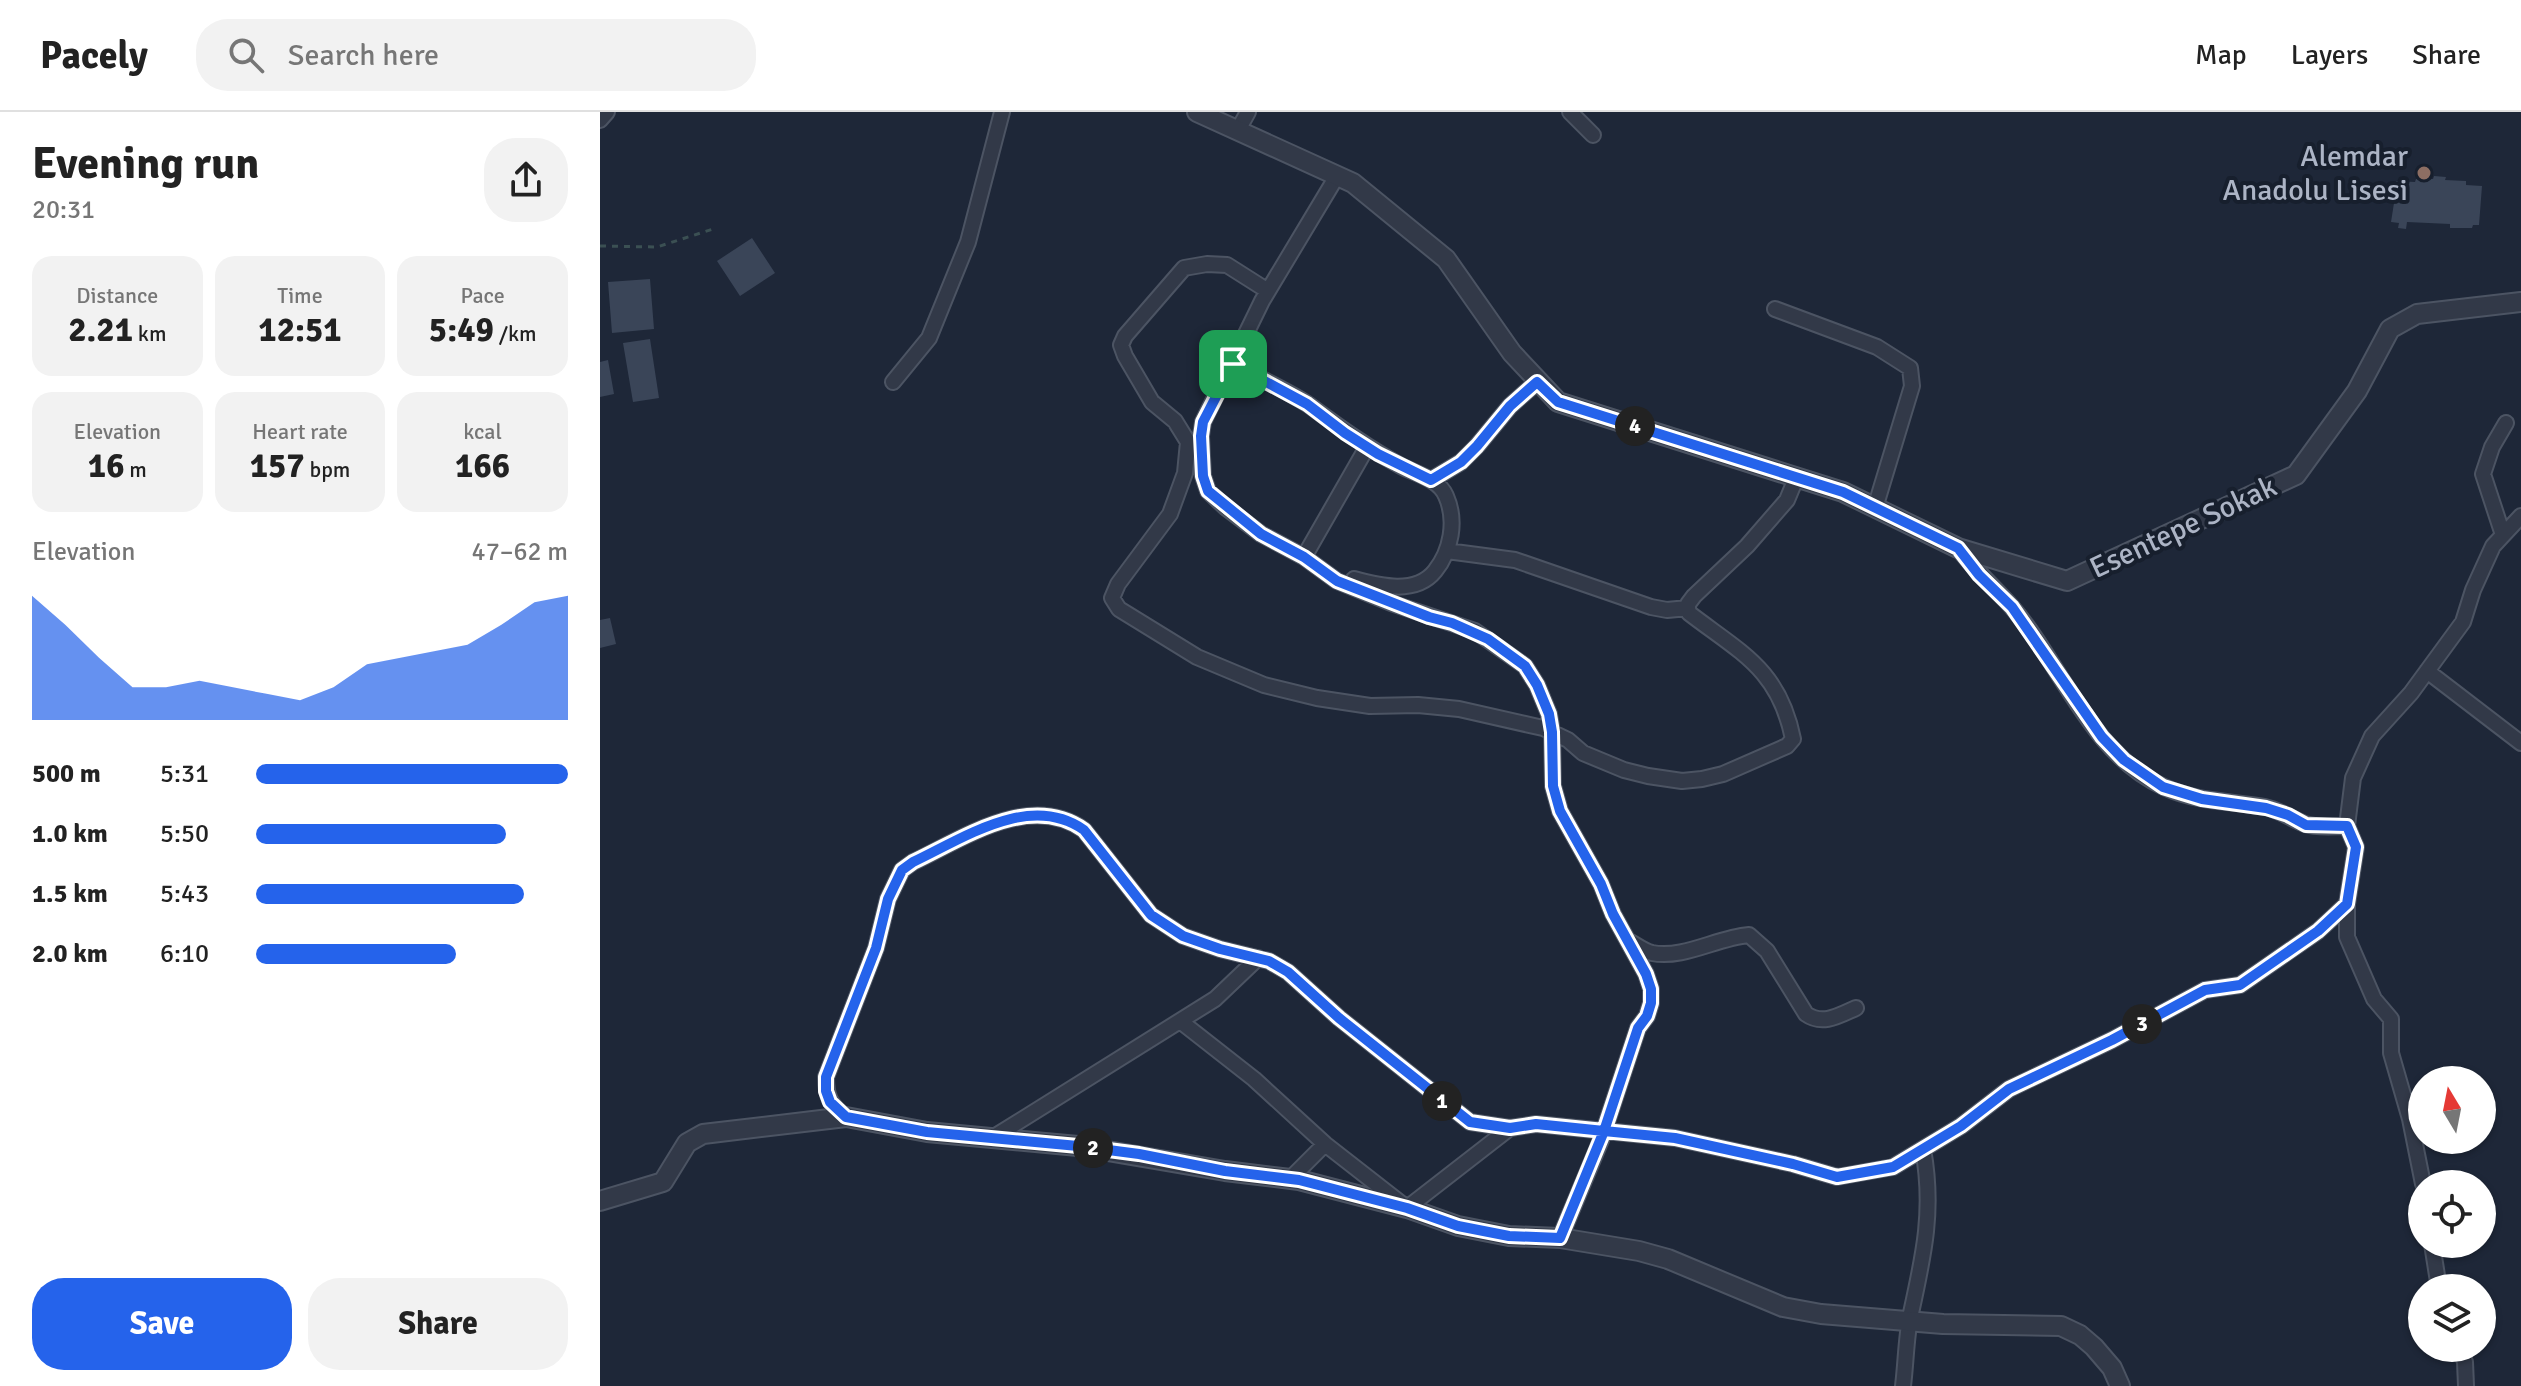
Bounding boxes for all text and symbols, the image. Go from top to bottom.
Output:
search box [196,19,756,91]
text: Pacely [40,32,148,79]
icon: search [224,33,268,77]
text: Search here [288,37,439,74]
text: Map [2195,38,2247,72]
text: Layers [2291,38,2368,72]
text: Share [2412,38,2481,72]
text: Evening run [32,137,259,191]
button: share [484,138,568,222]
place label: Alemdar Anadolu Lisesi [2223,138,2408,209]
marker: Alemdar Anadolu Lisesi [2415,164,2433,182]
text: 20:31 [32,194,95,226]
text: Distance [76,282,158,309]
text: Time [277,282,323,309]
text: Pace [461,282,505,309]
text: 2.21 [68,309,133,351]
text: 12:51 [258,309,342,351]
text: 5:49 [429,309,494,351]
text: km [133,320,166,347]
text: /km [494,320,537,347]
pin [1199,330,1267,398]
icon: arrive [1211,342,1255,386]
pin: 4 [1615,406,1655,446]
text: 4 [1629,412,1641,439]
text: Elevation [74,418,161,445]
text: Heart rate [252,418,348,445]
text: kcal [463,418,502,445]
text: 16 [88,445,125,487]
text: 157 [250,445,305,487]
text: 166 [455,445,510,487]
text: m [125,456,147,483]
text: bpm [305,456,350,483]
street label: Esentepe Sokak [2084,468,2282,587]
text: Elevation [32,536,136,568]
text: 47–62 m [472,536,568,568]
text: 500 m [32,758,101,790]
text: 5:31 [160,758,209,790]
text: 1.0 km [32,818,108,850]
text: 5:50 [160,818,209,850]
text: 1.5 km [32,878,108,910]
text: 5:43 [160,878,209,910]
text: 2.0 km [32,938,108,970]
text: 6:10 [160,938,209,970]
pin: 3 [2122,1004,2162,1044]
text: 3 [2136,1010,2148,1037]
north arrow [2408,1066,2496,1154]
map controls [2408,1066,2496,1362]
pin: 1 [1422,1081,1462,1121]
text: 1 [1436,1087,1448,1114]
pin: 2 [1073,1128,1113,1168]
text: 2 [1087,1134,1099,1161]
button: locate [2408,1170,2496,1258]
button: layers [2408,1274,2496,1362]
button: Save [32,1278,292,1370]
button: Share [308,1278,568,1370]

